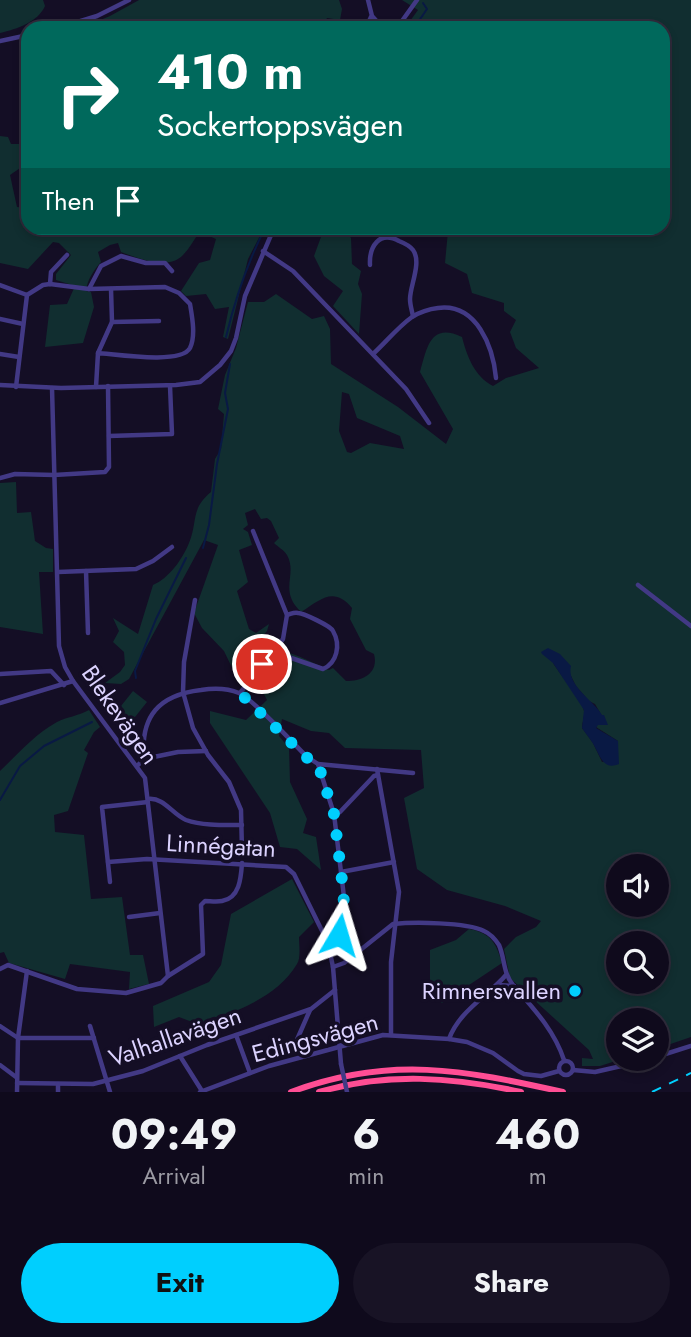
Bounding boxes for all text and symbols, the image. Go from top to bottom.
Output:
text: 410 m [157,37,303,107]
icon: right [42,49,133,140]
text: Sockertoppsvägen [157,102,404,148]
text: Then [42,182,95,220]
icon: arrive [109,182,147,220]
pin [232,634,292,694]
icon: arrive [243,645,281,683]
street label: Blekevägen [73,658,168,772]
street label: Linnégatan [165,825,277,866]
map controls [606,854,669,1071]
button: sound [606,854,669,917]
position arrow [302,898,376,972]
button: search [606,931,669,994]
place label: Rimnersvallen [422,973,561,1008]
marker: Rimnersvallen [567,983,583,999]
street label: Valhallavägen [104,998,246,1076]
street label: Edingsvägen [248,1004,382,1071]
button: layers [606,1008,669,1071]
text: 09:49 [111,1104,238,1165]
text: 6 [352,1104,380,1165]
text: 460 [495,1104,580,1165]
text: Arrival [142,1159,206,1193]
text: min [348,1159,384,1193]
text: m [529,1159,547,1193]
button: Exit [21,1243,339,1323]
button: Share [353,1243,670,1323]

